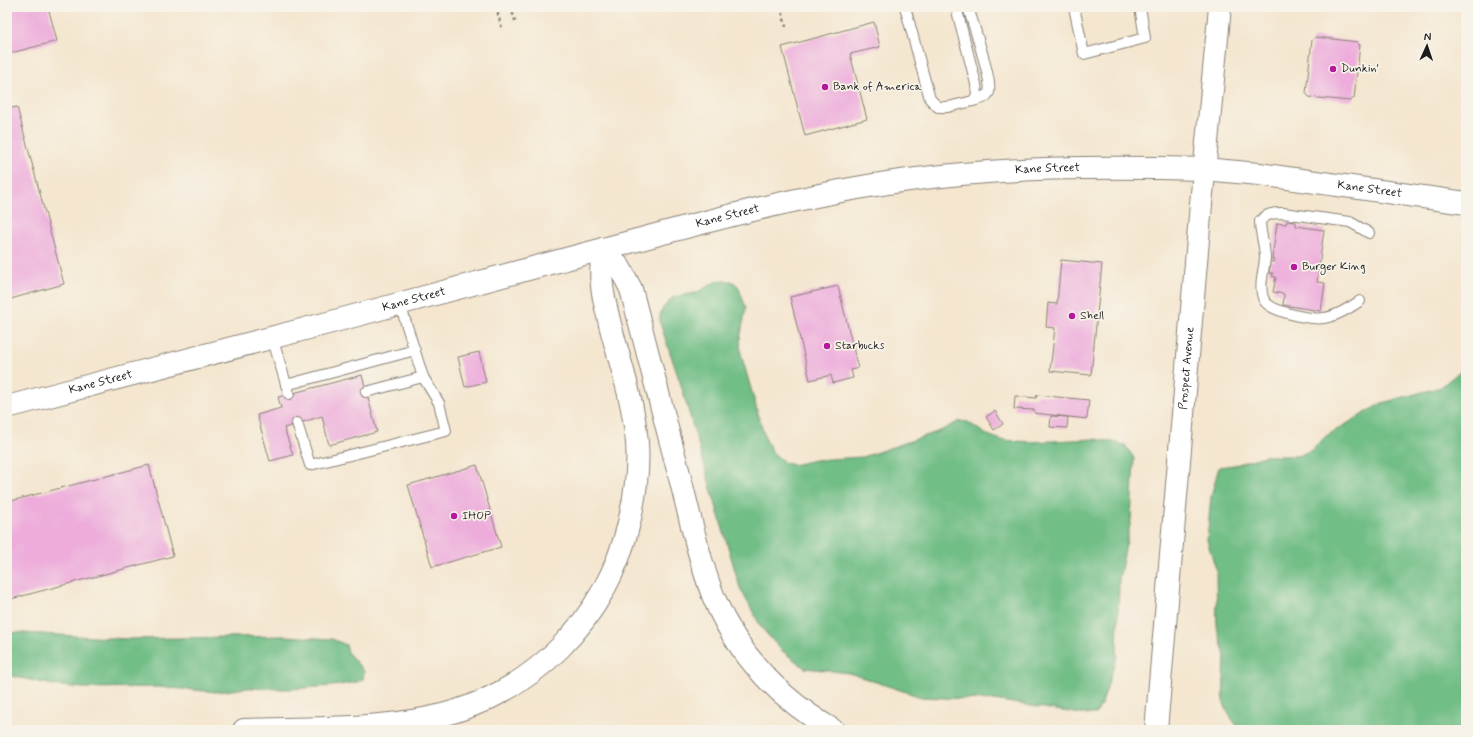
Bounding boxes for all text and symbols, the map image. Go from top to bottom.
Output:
north arrow [1407,26,1447,66]
text: N [1423,30,1431,44]
place label: Dunkin' [1341,61,1379,77]
marker: Dunkin' [1328,64,1338,74]
place label: Bank of America [833,79,922,95]
marker: Bank of America [820,82,830,92]
street label: Kane Street [1015,160,1081,178]
street label: Kane Street [1336,177,1403,202]
street label: Kane Street [694,201,762,232]
place label: Burger King [1302,259,1365,275]
marker: Burger King [1289,262,1299,272]
street label: Kane Street [381,284,448,316]
place label: Shell [1080,308,1104,324]
marker: Shell [1067,311,1077,321]
street label: Prospect Avenue [1175,326,1198,410]
place label: Starbucks [835,338,885,354]
marker: Starbucks [822,341,832,351]
street label: Kane Street [67,366,135,398]
place label: IHOP [462,508,491,524]
marker: IHOP [449,511,459,521]

